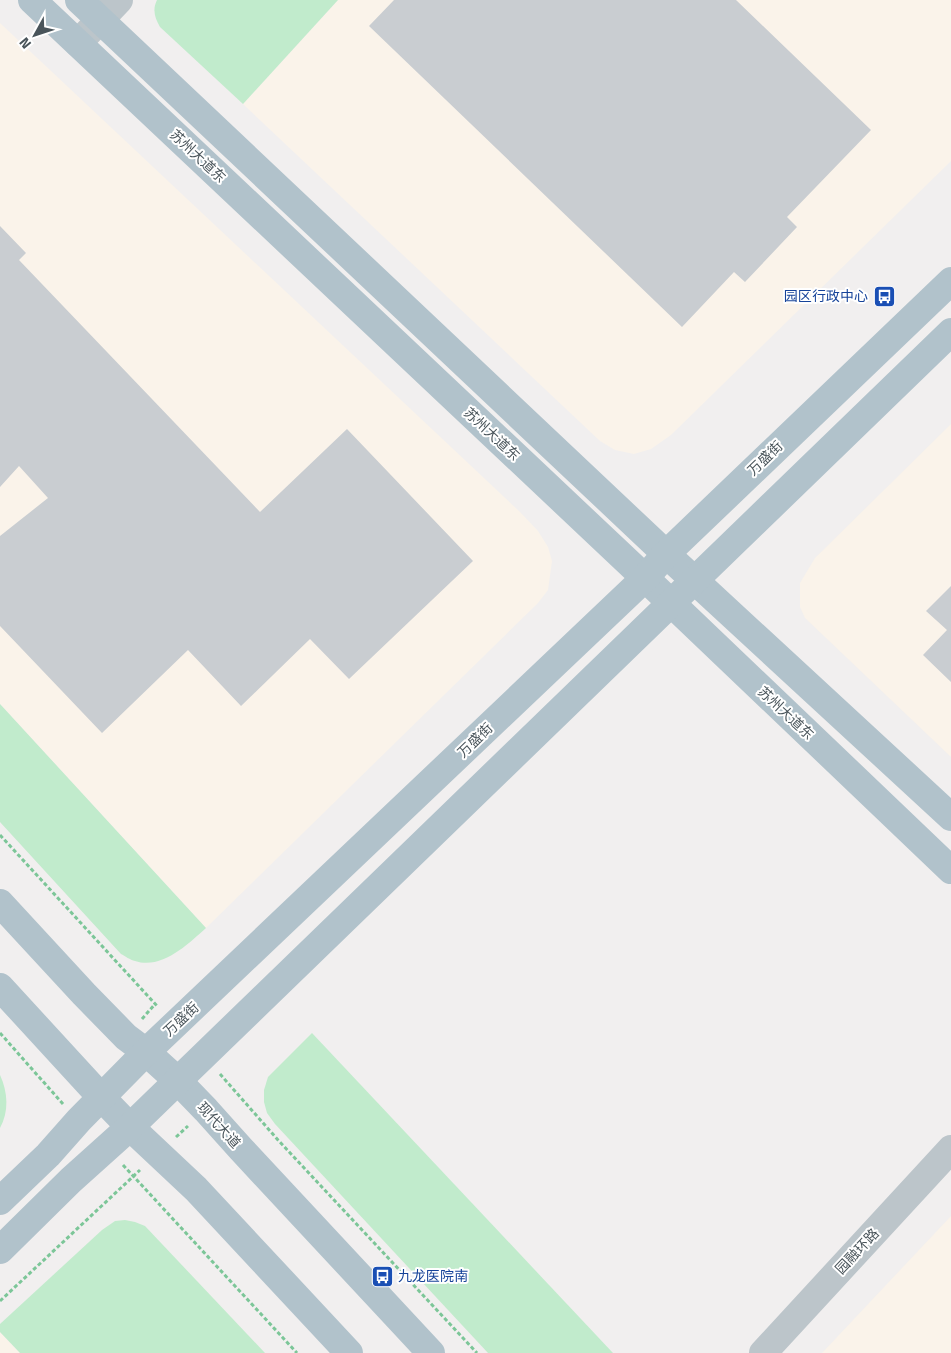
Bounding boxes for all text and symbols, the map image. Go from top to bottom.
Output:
north arrow [10,10,60,60]
text: N [13,33,36,54]
street label: 苏州大道东 [166,124,231,187]
bus stop icon: 园区行政中心 [872,284,896,308]
place label: 园区行政中心 [784,285,868,306]
street label: 苏州大道东 [460,402,525,465]
street label: 万盛街 [742,435,787,480]
street label: 苏州大道东 [754,681,819,744]
street label: 万盛街 [452,717,497,762]
street label: 万盛街 [158,997,203,1041]
street label: 现代大道 [193,1097,246,1152]
street label: 园融环路 [830,1223,883,1278]
bus stop icon: 九龙医院南 [370,1264,394,1288]
place label: 九龙医院南 [398,1265,468,1286]

